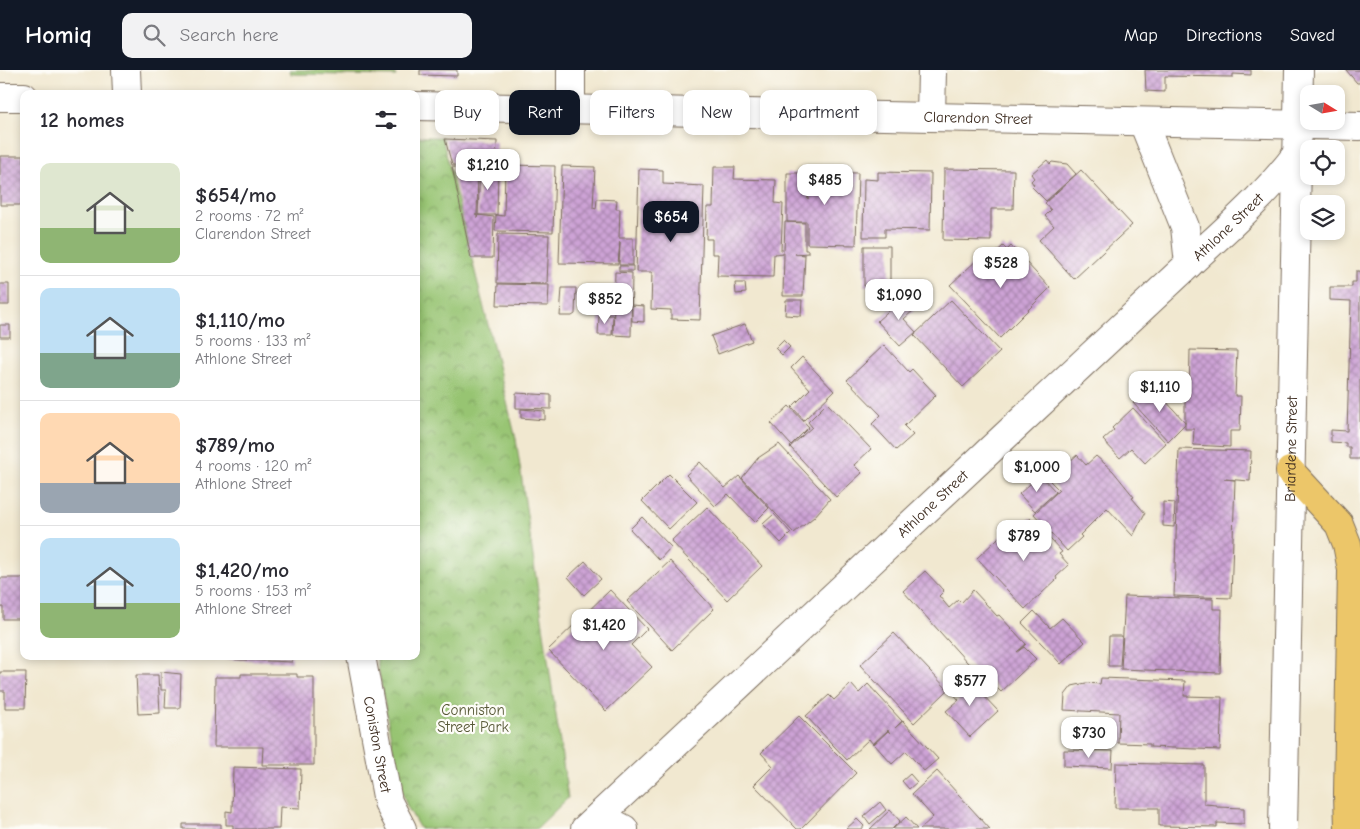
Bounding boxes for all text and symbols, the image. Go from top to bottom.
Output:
search box [122,13,472,58]
text: Homiq [25,21,92,49]
icon: search [140,21,168,49]
text: Search here [180,24,279,46]
text: Map [1124,25,1158,46]
text: Directions [1186,25,1262,46]
text: Saved [1290,25,1335,46]
north arrow [1300,85,1345,130]
map controls [1300,85,1345,240]
chip: Buy [435,90,499,135]
chip: Rent [509,90,580,135]
chip: Filters [590,90,673,135]
chip: New [683,90,750,135]
chip: Apartment [760,90,877,135]
icon: filters [372,106,400,134]
text: 12 homes [40,108,124,132]
street label: Clarendon Street [923,108,1033,128]
button: locate [1300,140,1345,185]
pin: $1,210 [447,148,529,191]
text: $1,210 [467,156,509,174]
pin: $485 [795,164,855,206]
text: $485 [808,171,842,189]
icon: home [80,183,140,243]
text: $654/mo [195,183,276,207]
street label: Athlone Street [1189,189,1268,265]
button: layers [1300,195,1345,240]
pin: $654 [641,200,701,243]
text: 2 rooms · 72 m² [195,207,304,225]
text: $654 [654,208,688,226]
text: Clarendon Street [195,225,311,243]
pin: $528 [971,246,1031,289]
text: $528 [984,254,1018,272]
pin: $1,090 [858,278,940,321]
pin: $852 [575,282,635,325]
text: $1,090 [876,286,922,304]
text: $852 [588,290,622,308]
icon: home [80,308,140,368]
text: $1,110/mo [195,308,285,332]
text: 5 rooms · 133 m² [195,332,311,350]
text: Athlone Street [195,350,292,368]
pin: $1,110 [1119,370,1201,413]
text: $1,110 [1140,378,1180,396]
street label: Briardene Street [1281,395,1301,502]
icon: home [80,433,140,493]
text: $789/mo [195,433,275,457]
pin: $1,000 [996,450,1078,493]
text: 4 rooms · 120 m² [195,457,312,475]
text: $1,000 [1014,458,1060,476]
street label: Athlone Street [893,466,972,541]
text: Athlone Street [195,475,292,493]
pin: $789 [994,520,1054,562]
text: $789 [1008,527,1040,545]
icon: home [80,558,140,618]
text: $1,420/mo [195,558,289,582]
text: 5 rooms · 153 m² [195,582,311,600]
text: Athlone Street [195,600,292,618]
pin: $1,420 [563,608,645,651]
text: $1,420 [582,616,626,634]
pin: $577 [940,664,1000,707]
text: $577 [954,672,986,690]
street label: Coniston Street [360,695,395,795]
park label: Conniston Street Park [437,701,509,736]
pin: $730 [1059,716,1119,759]
text: $730 [1072,724,1106,742]

